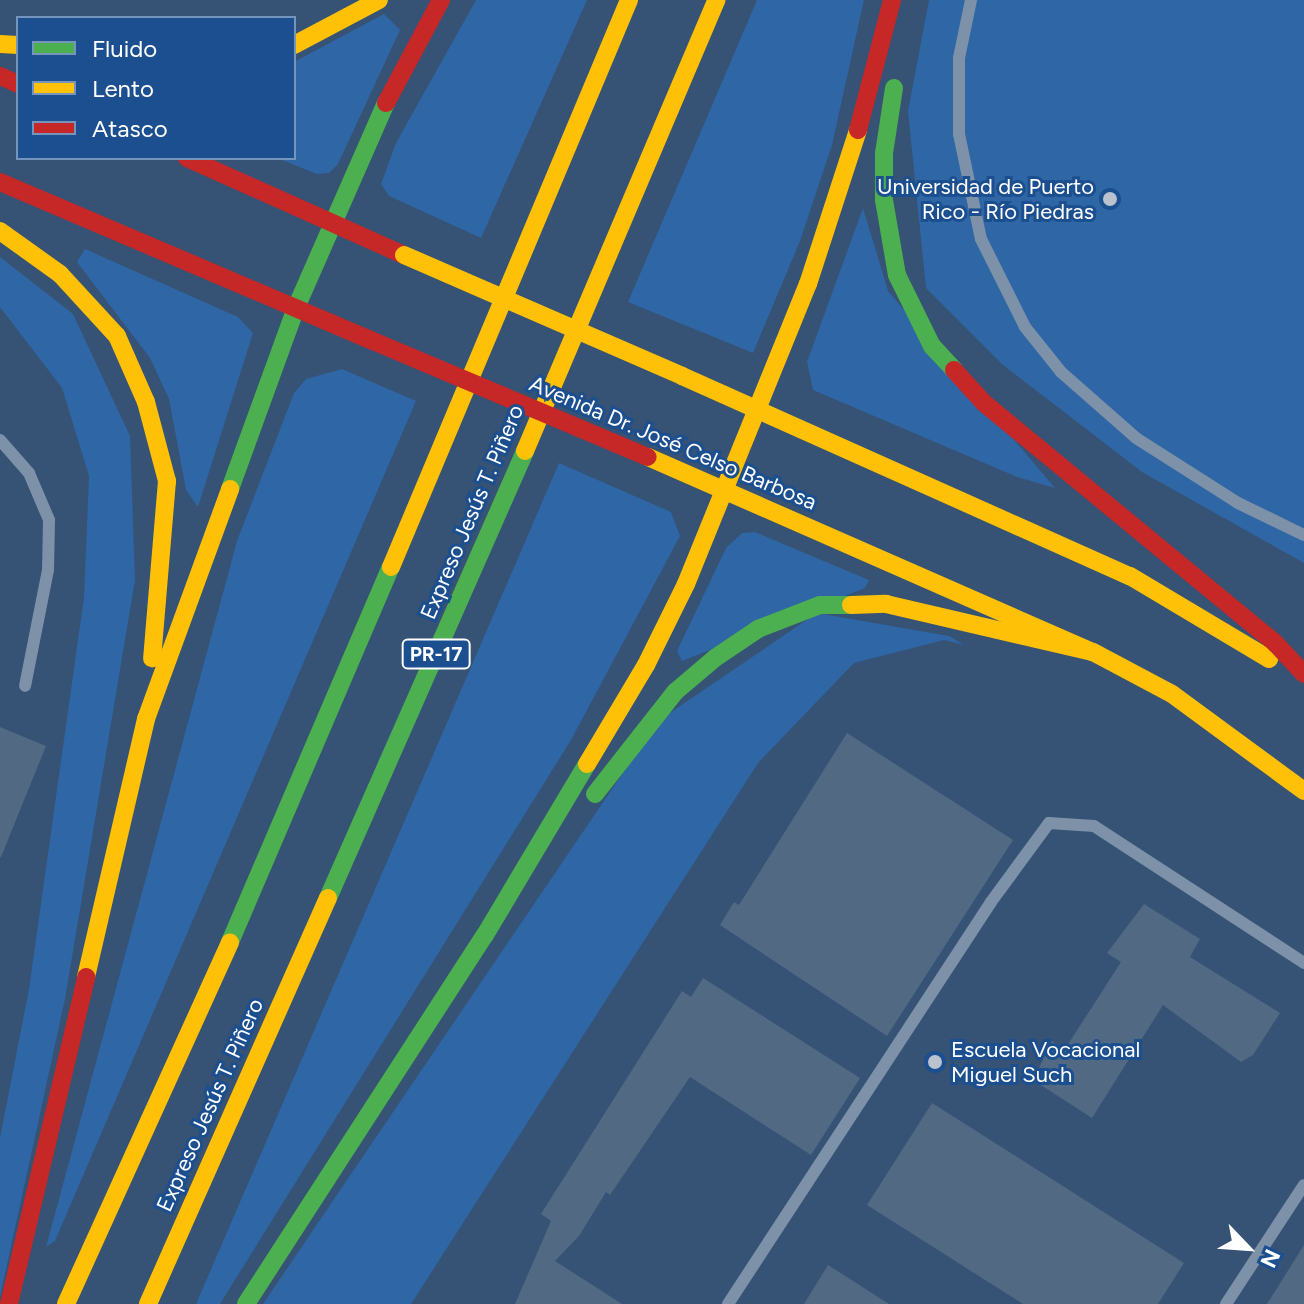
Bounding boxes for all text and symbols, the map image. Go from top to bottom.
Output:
legend [16,16,296,160]
text: Fluido [92,34,157,63]
text: Lento [92,74,154,103]
text: Atasco [92,114,168,143]
place label: Universidad de Puerto Rico - Río Piedras [877,173,1094,224]
marker: Universidad de Puerto Rico - Río Piedras [1101,190,1119,208]
street label: Avenida Dr. José Celso Barbosa [525,370,821,516]
street label: Expreso Jesús T. Piñero [415,401,529,623]
road number: PR-17 [400,638,472,670]
street label: Expreso Jesús T. Piñero [151,994,269,1216]
place label: Escuela Vocacional Miguel Such [951,1036,1140,1088]
marker: Escuela Vocacional Miguel Such [926,1053,944,1071]
north arrow [1208,1208,1288,1288]
text: N [1254,1245,1286,1272]

